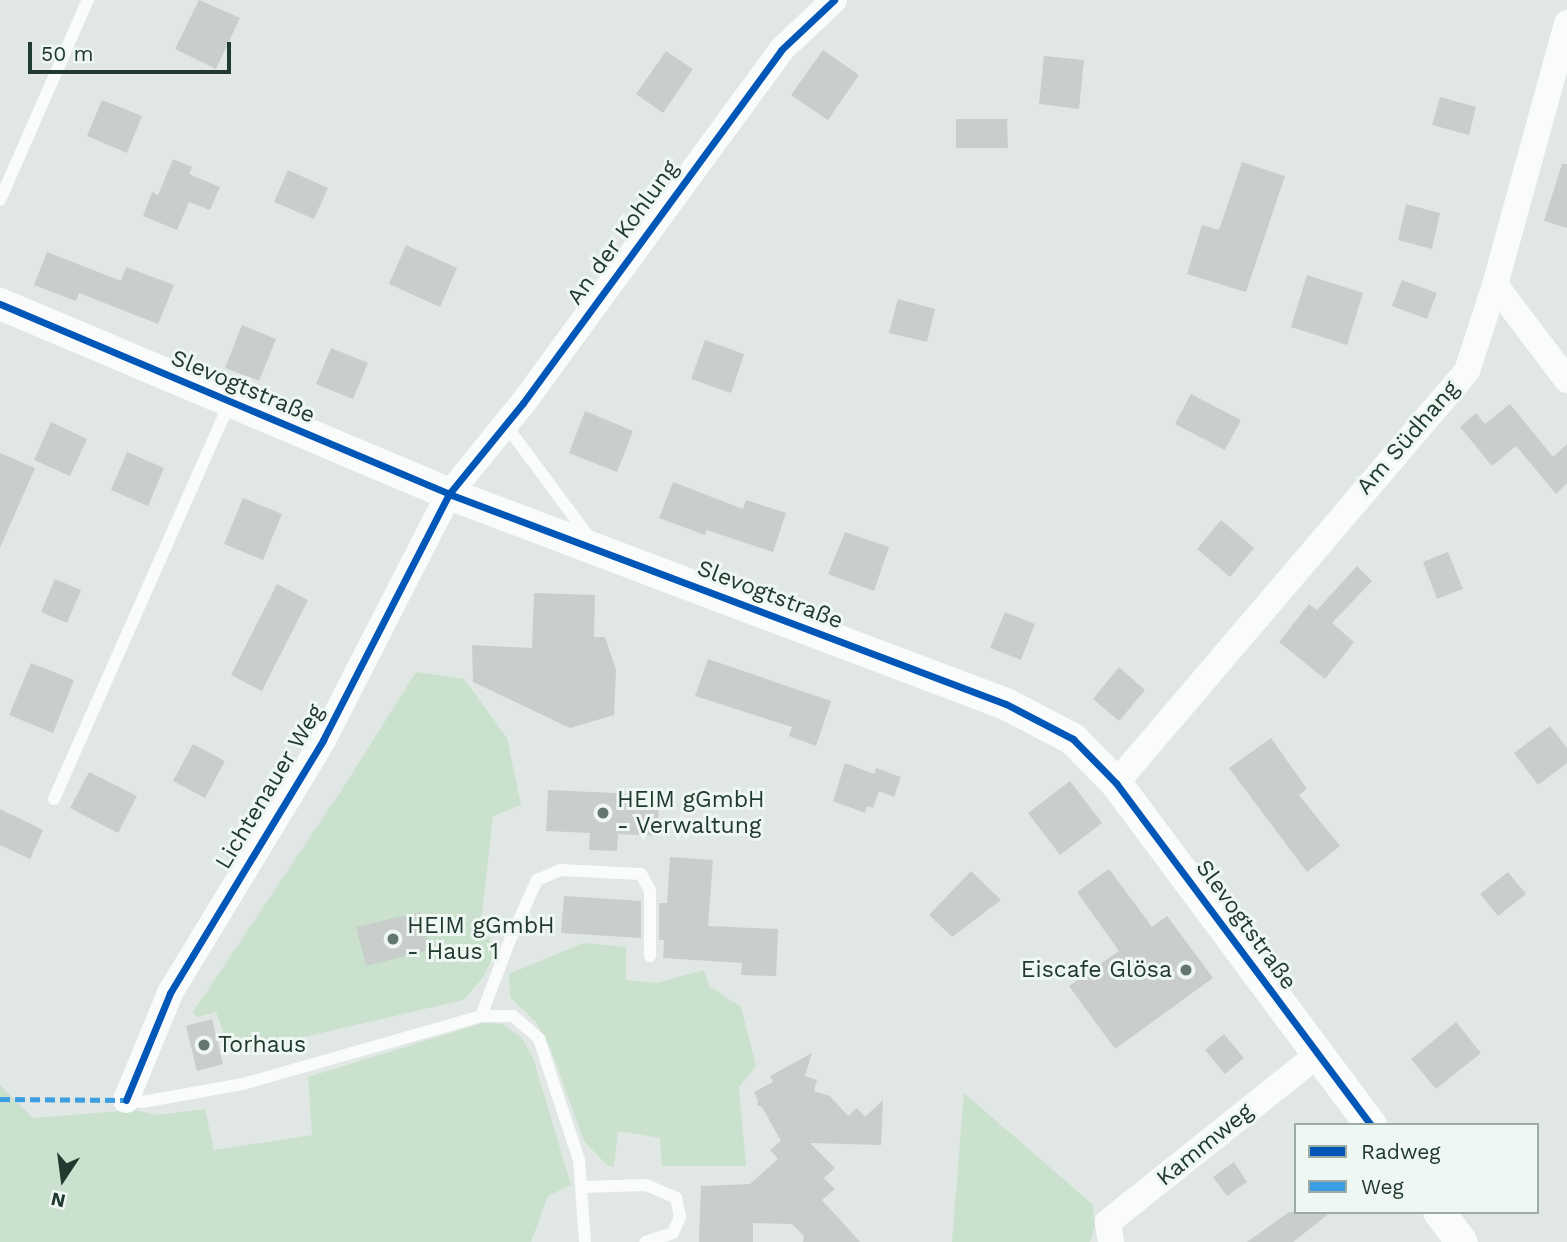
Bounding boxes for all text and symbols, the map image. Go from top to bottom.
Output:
scale bar [32,28,234,72]
text: 50 m [41,41,93,66]
street label: An der Kohlung [561,155,685,311]
street label: Slevogtstraße [167,344,319,430]
street label: Am Südhang [1351,375,1465,501]
street label: Slevogtstraße [693,555,847,635]
street label: Lichtenauer Weg [210,699,330,875]
place label: HEIM gGmbH - Verwaltung [617,786,765,840]
marker: HEIM gGmbH - Verwaltung [595,805,611,821]
street label: Slevogtstraße [1190,855,1302,995]
place label: HEIM gGmbH - Haus 1 [407,912,555,966]
marker: HEIM gGmbH - Haus 1 [385,931,401,947]
place label: Eiscafe Glösa [1021,956,1172,984]
marker: Eiscafe Glösa [1178,962,1194,978]
place label: Torhaus [218,1031,306,1059]
marker: Torhaus [196,1037,212,1053]
street label: Kammweg [1151,1098,1259,1192]
legend [1294,1123,1539,1214]
text: Radweg [1361,1139,1441,1164]
north arrow [28,1144,98,1214]
text: Weg [1361,1174,1404,1199]
text: N [49,1187,68,1213]

